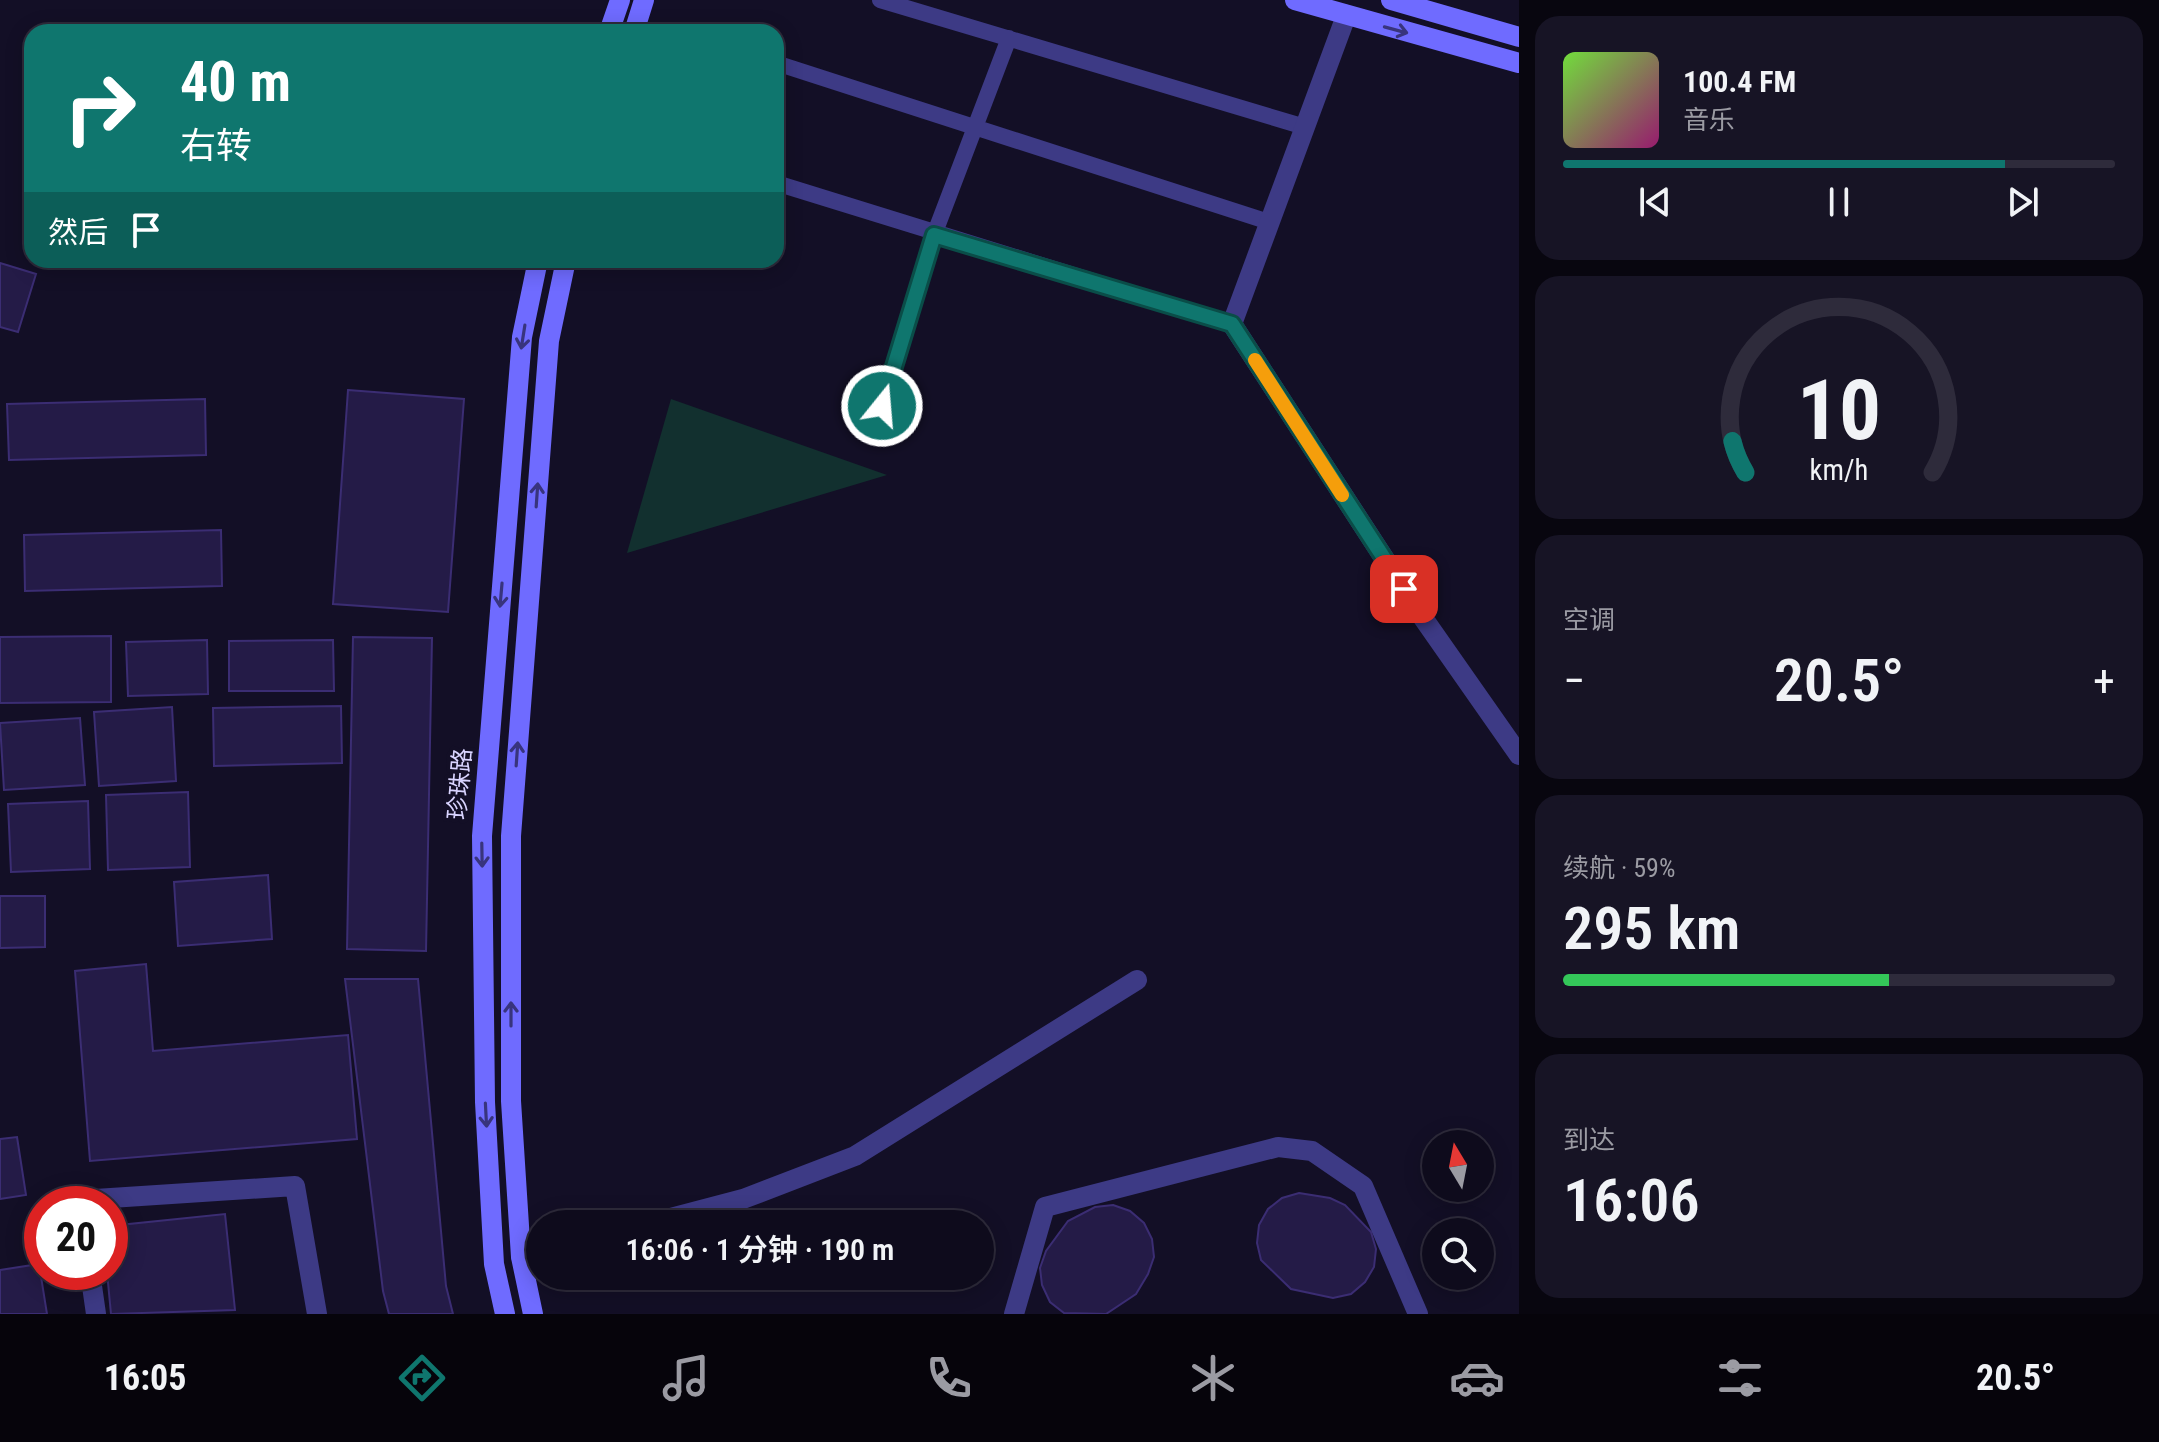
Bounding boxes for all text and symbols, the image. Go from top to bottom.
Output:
one-way arrow [1383,23,1409,38]
text: 40 m [180,49,291,115]
icon: right [48,56,152,160]
text: 100.4 FM [1683,64,1796,99]
text: 音乐 [1683,105,1735,135]
text: 右转 [180,125,252,167]
icon: previous [1633,180,1677,224]
icon: pause [1817,180,1861,224]
icon: next [2001,180,2045,224]
icon: arrive [124,208,168,252]
text: 然后 [48,215,108,250]
one-way arrow [515,323,530,349]
text: 10 [1797,362,1881,459]
position arrow [840,364,924,448]
text: km/h [1810,454,1868,488]
one-way arrow [530,482,545,509]
pin [1370,555,1438,623]
icon: arrive [1382,567,1426,611]
one-way arrow [493,582,508,608]
text: 空调 [1563,605,1615,635]
text: 20.5° [1774,645,1904,716]
text: − [1563,655,1585,707]
text: + [2093,655,2115,707]
one-way arrow [510,741,525,768]
street label: 珍珠路 [443,747,477,821]
one-way arrow [474,841,490,868]
text: 续航 · 59% [1563,853,1675,883]
text: 295 km [1563,893,1740,964]
one-way arrow [503,1001,519,1028]
one-way arrow [479,1101,494,1128]
text: 到达 [1563,1125,1615,1155]
north arrow [1422,1130,1494,1202]
map controls [1422,1130,1494,1290]
text: 16:06 [1563,1165,1700,1236]
speed limit sign: 20 [24,1186,128,1290]
button: search [1422,1218,1494,1290]
text: 16:06 · 1 分钟 · 190 m [626,1232,894,1267]
icon: directions [394,1350,450,1406]
icon: music [658,1350,714,1406]
icon: phone [921,1350,977,1406]
icon: climate [1185,1350,1241,1406]
icon: car [1449,1350,1505,1406]
icon: filters [1712,1350,1768,1406]
text: 16:05 [104,1357,186,1399]
text: 20.5° [1976,1357,2055,1399]

